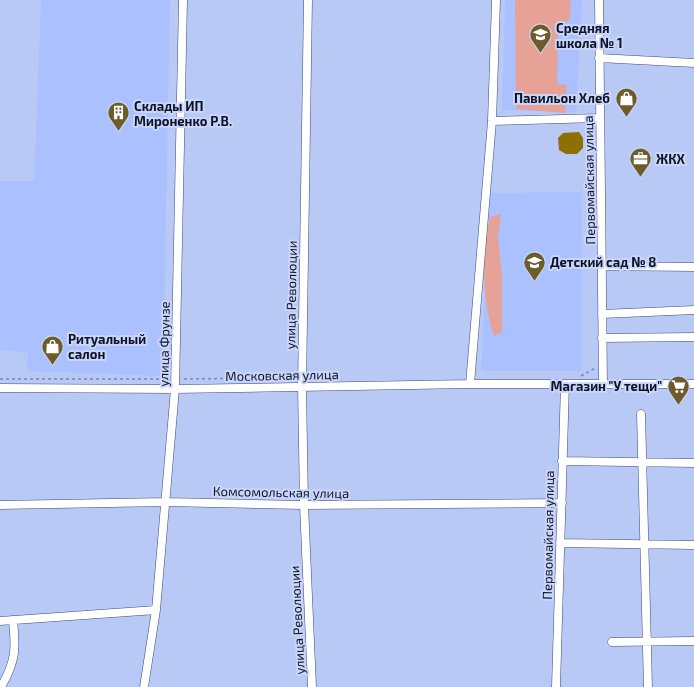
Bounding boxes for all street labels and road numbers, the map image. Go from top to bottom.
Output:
street label: Первомайская улица [580,115,598,245]
street label: улица Революции [282,240,300,350]
street label: улица Фрунзе [155,301,173,387]
street label: Московская улица [225,366,339,384]
street label: Первомайская улица [539,470,557,600]
street label: Комсомольская улица [213,483,349,501]
street label: улица Революции [286,565,308,675]

